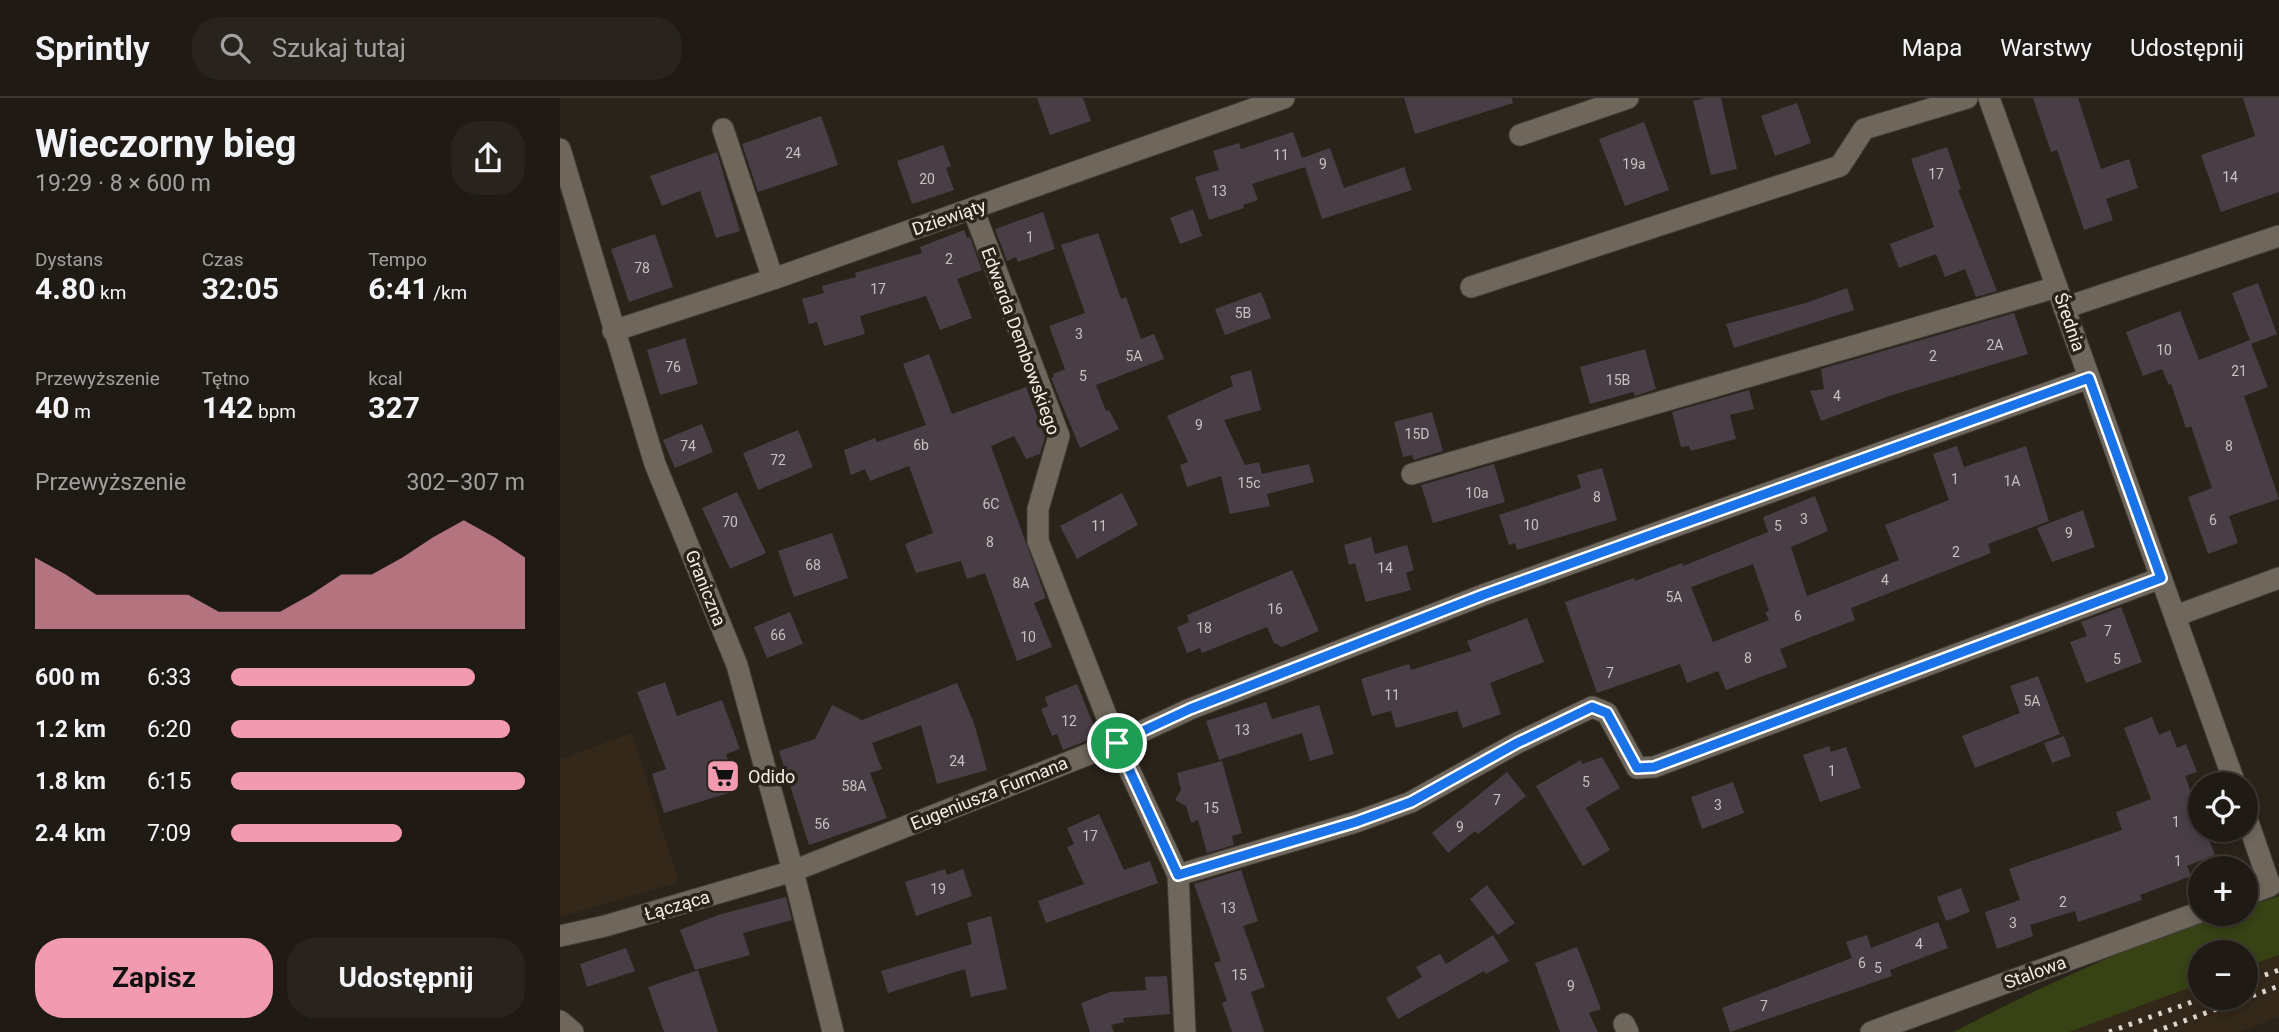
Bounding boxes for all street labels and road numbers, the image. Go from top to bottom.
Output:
street label: Dziewiąty [909,194,989,239]
street label: Edwarda Dembowskiego [977,245,1065,437]
street label: Średnia [2050,290,2090,354]
street label: Graniczna [681,547,731,629]
street label: Eugeniusza Furmana [907,752,1071,834]
street label: Łącząca [642,886,712,924]
street label: Stalowa [2001,951,2069,993]

